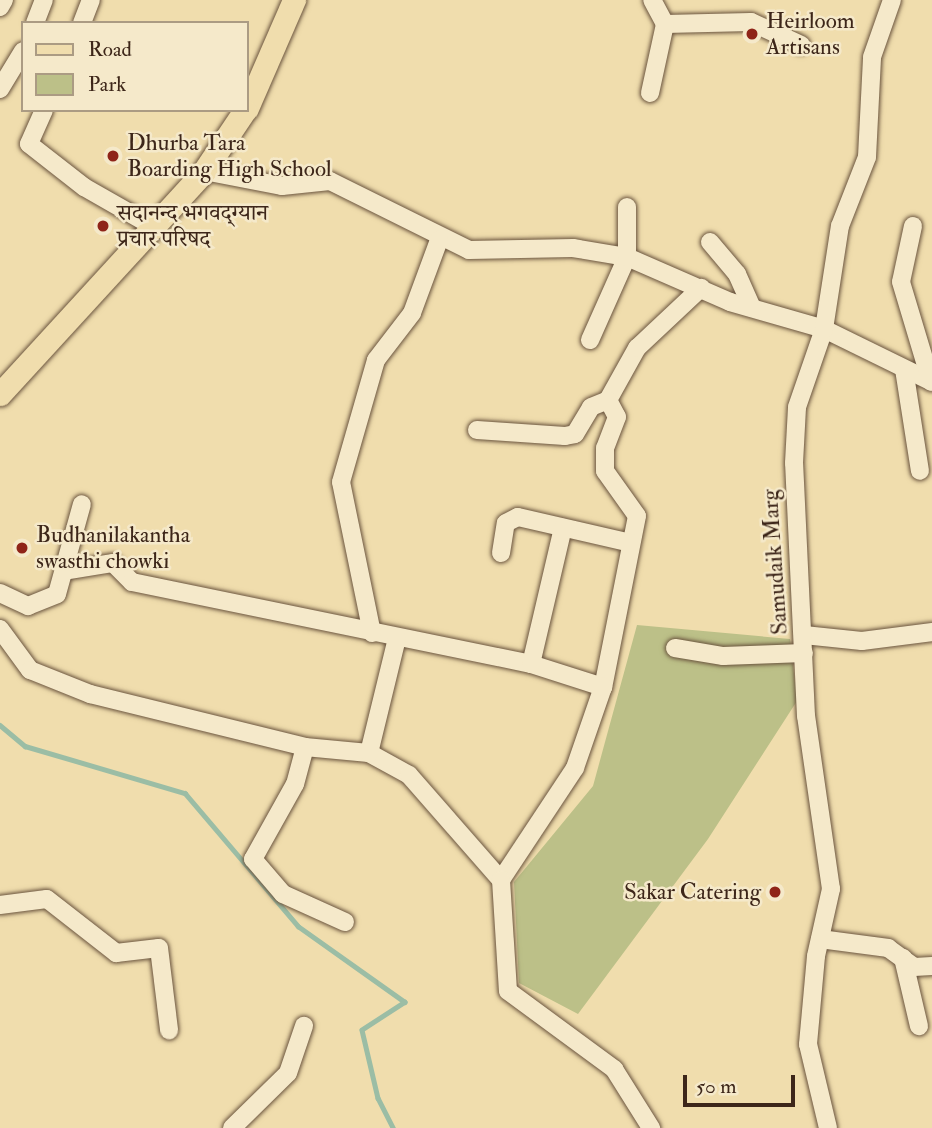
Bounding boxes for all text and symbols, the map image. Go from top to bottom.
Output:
place label: Heirloom Artisans [766,7,855,61]
legend [21,21,248,112]
marker: Heirloom Artisans [744,26,760,42]
text: Road [88,36,132,63]
text: Park [88,71,126,98]
place label: Dhurba Tara Boarding High School [127,129,332,183]
marker: Dhurba Tara Boarding High School [105,148,121,164]
place label: सदानन्द भगवद्ग्यान प्रचार परिषद [117,199,268,253]
marker: सदानन्द भगवद्ग्यान प्रचार परिषद [95,218,111,234]
street label: Samudaik Marg [756,488,794,636]
place label: Budhanilakantha swasthi chowki [36,521,190,575]
marker: Budhanilakantha swasthi chowki [14,540,30,556]
place label: Sakar Catering [624,878,761,906]
marker: Sakar Catering [767,884,783,900]
scale bar [687,1062,799,1106]
text: 50 m [696,1073,737,1100]

